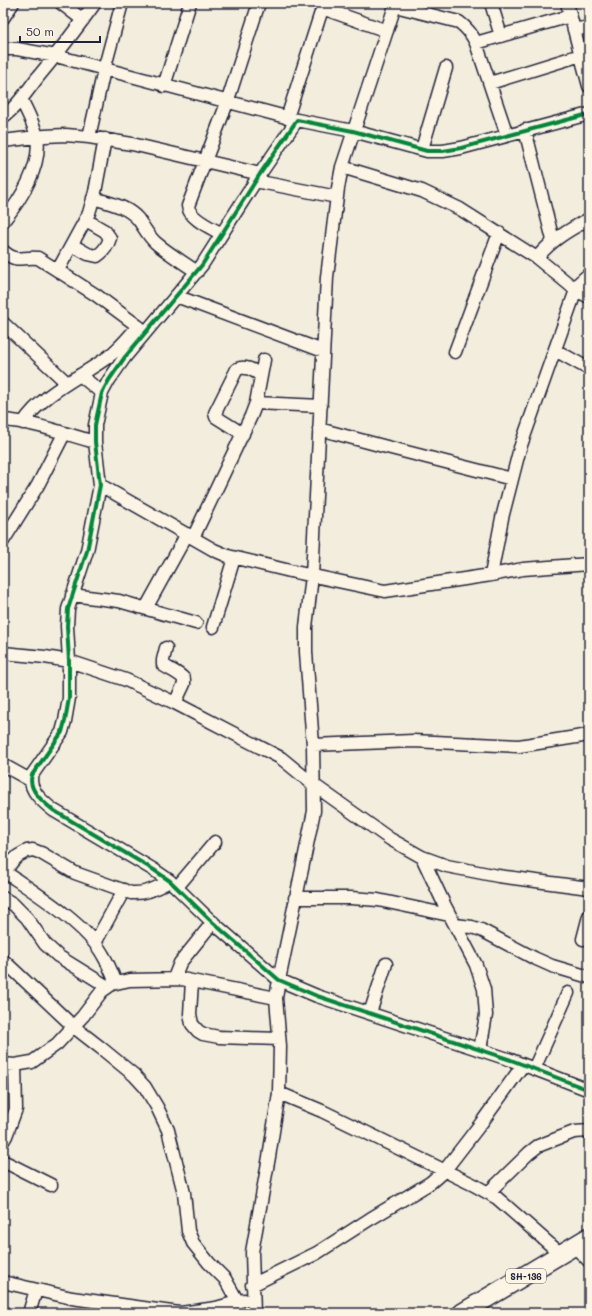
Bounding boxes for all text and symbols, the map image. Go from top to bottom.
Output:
scale bar [20,18,100,44]
text: 50 m [26,23,54,39]
road number: SH-136 [506,1269,546,1283]

